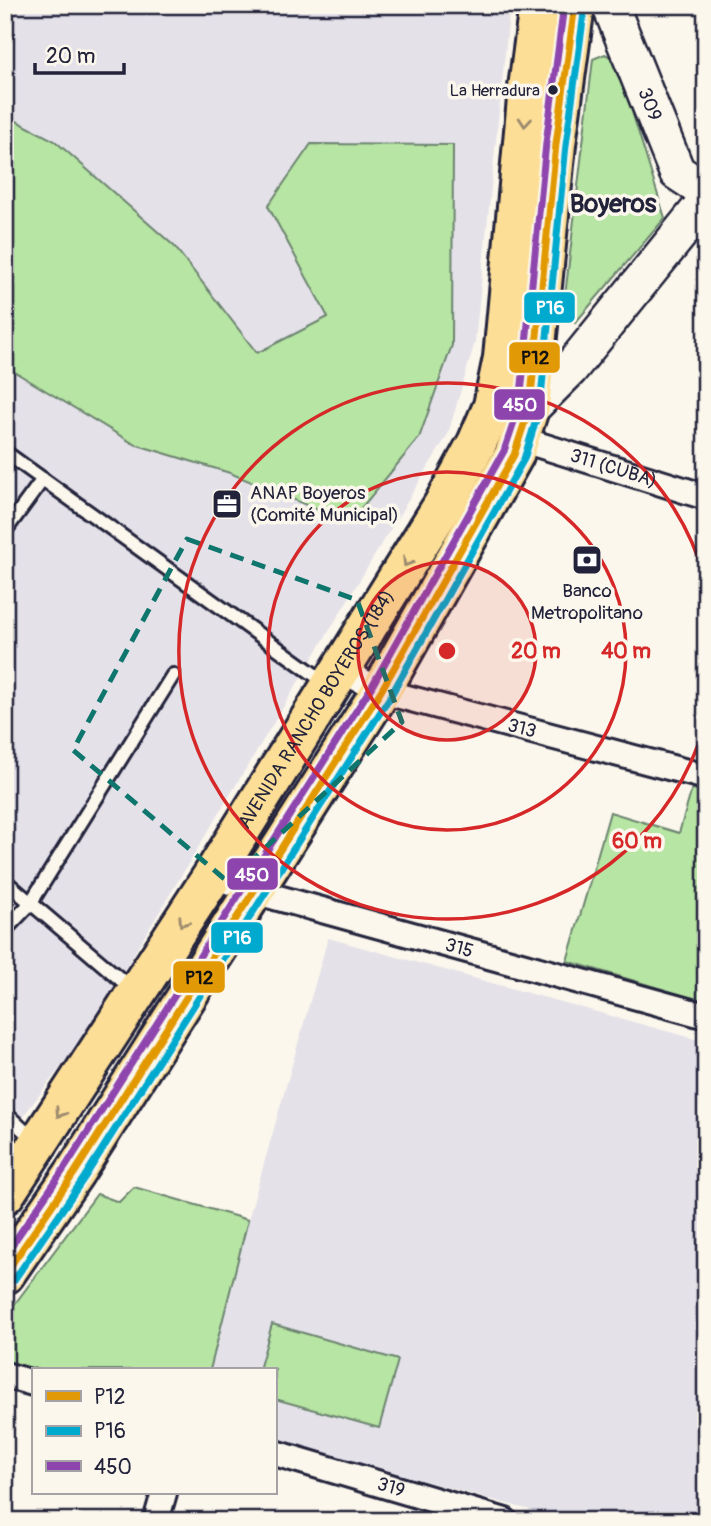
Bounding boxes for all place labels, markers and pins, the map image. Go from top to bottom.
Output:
place label: La Herradura [449,80,540,101]
marker: La Herradura [546,83,560,97]
place label: ANAP Boyeros (Comité Municipal) [250,481,399,527]
office icon: ANAP Boyeros (Comité Municipal) [210,487,244,521]
bank icon: Banco Metropolitano [570,543,604,577]
place label: Banco Metropolitano [531,579,643,625]
centre of rings [435,639,459,663]

